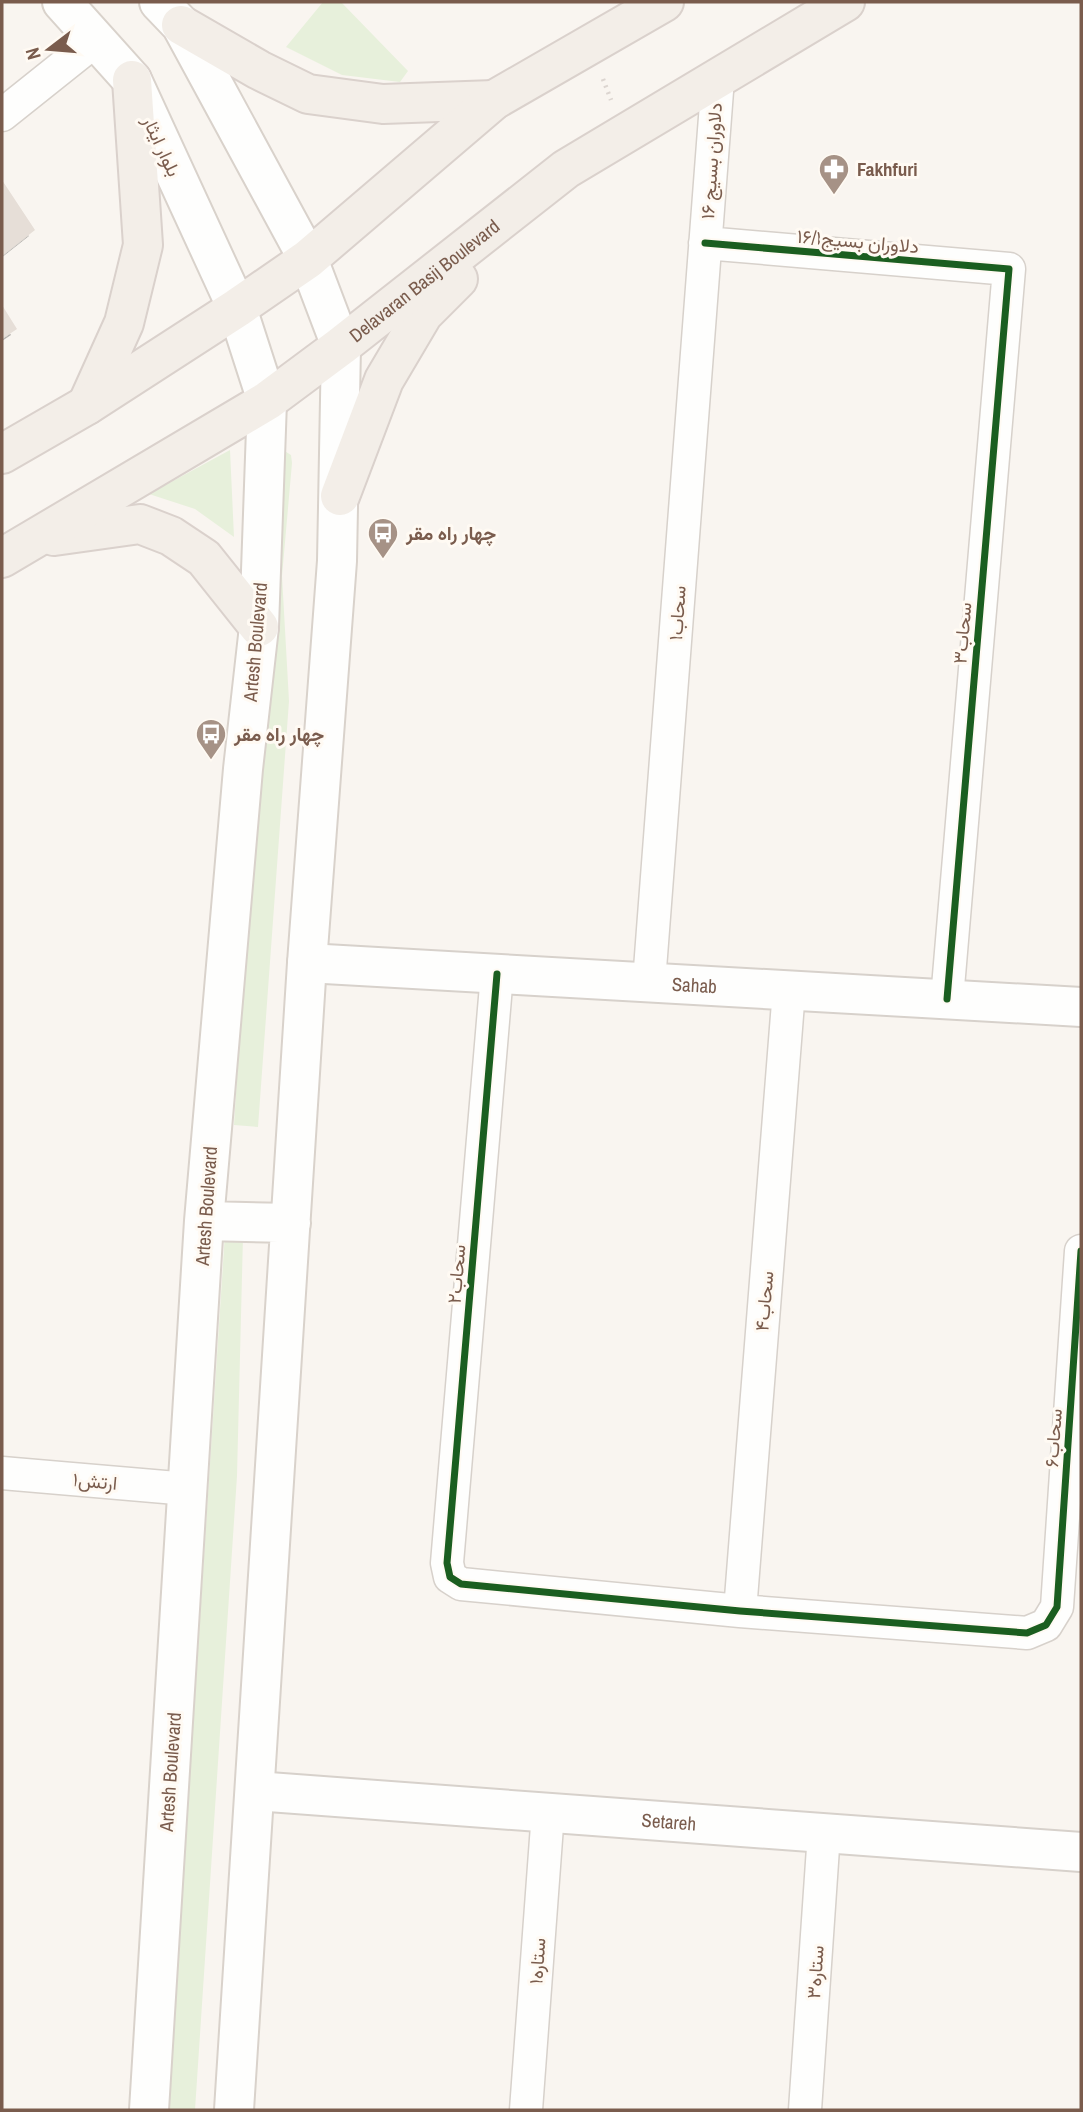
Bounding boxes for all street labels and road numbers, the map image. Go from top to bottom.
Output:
street label: دلاوران بسیج ۱۶ [694,102,729,220]
street label: بلوار ایثار [136,110,187,181]
street label: Delavaran Basij Boulevard [344,213,505,348]
street label: دلاوران بسیج۱۶/۱ [796,223,920,260]
street label: Artesh Boulevard [237,581,273,704]
street label: ۱سحاب [662,585,692,641]
street label: ۳سحاب [946,601,978,665]
street label: Sahab [671,971,718,999]
street label: Artesh Boulevard [189,1145,223,1268]
street label: ۲سحاب [440,1243,472,1305]
street label: ۴سحاب [748,1270,780,1332]
street label: ۶سحاب [1038,1408,1068,1468]
street label: ارتش۱ [72,1466,118,1496]
street label: Artesh Boulevard [153,1711,187,1834]
street label: Setareh [641,1807,697,1837]
street label: ۱ستاره [522,1937,552,1985]
street label: ۳ستاره [800,1944,830,2000]

